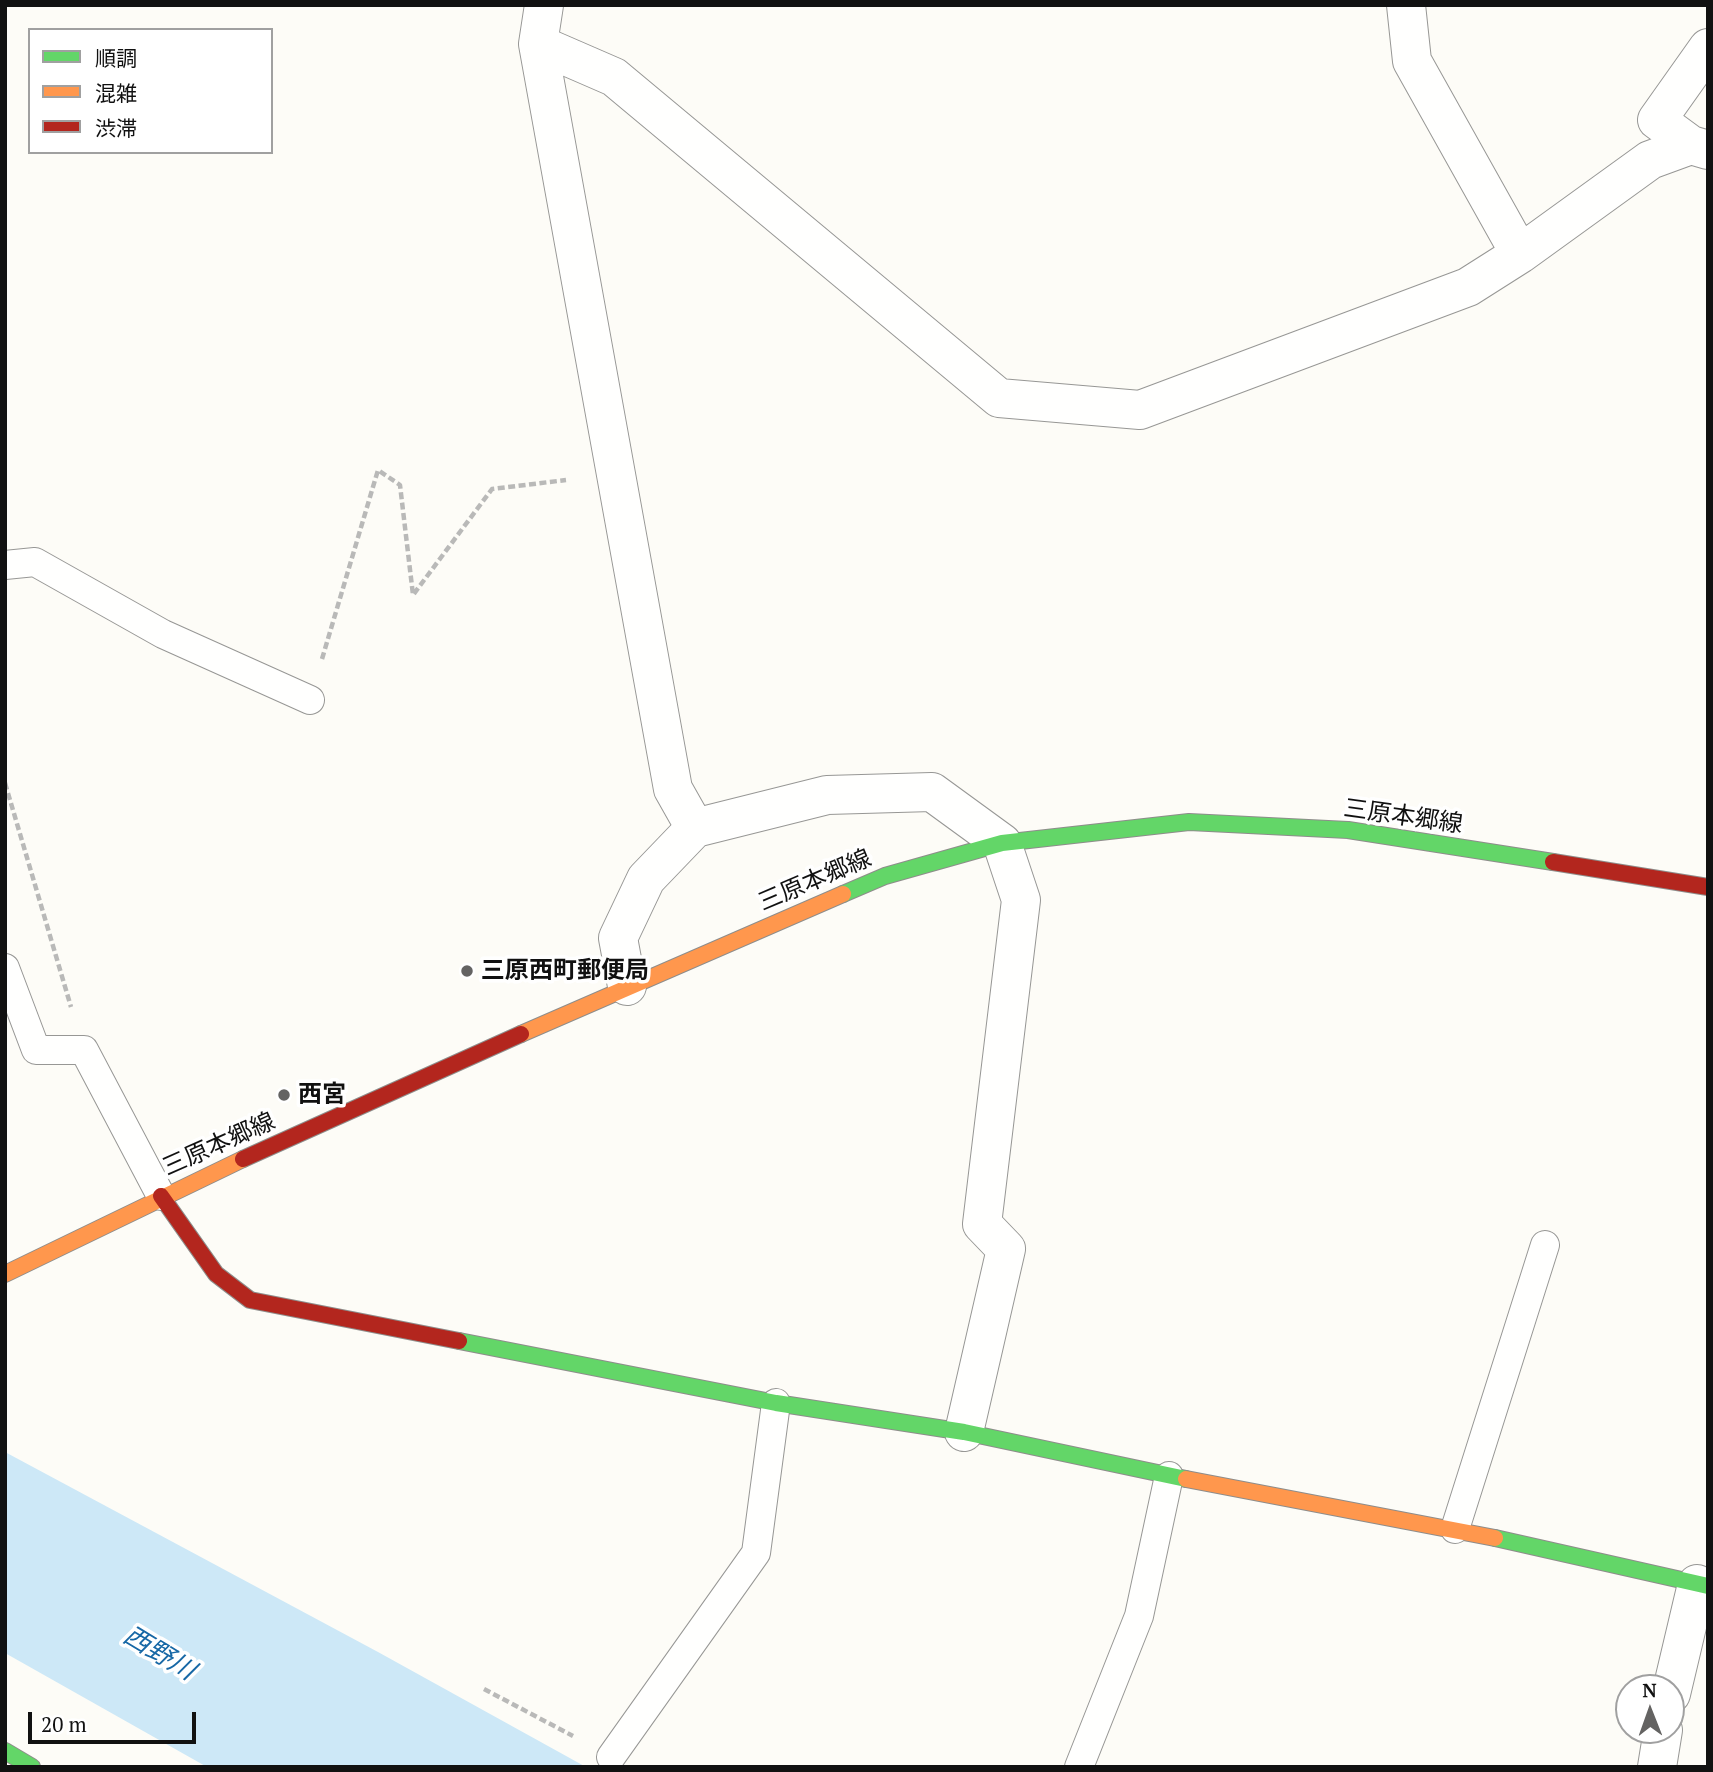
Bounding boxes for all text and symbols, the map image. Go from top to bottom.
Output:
legend [28,28,273,154]
text: 順調 [95,44,137,72]
text: 混雑 [95,79,137,107]
text: 渋滞 [95,114,137,142]
street label: 三原本郷線 [1342,794,1464,840]
street label: 三原本郷線 [754,844,876,918]
place label: 三原西町郵便局 [481,957,649,985]
marker: 三原西町郵便局 [459,963,475,979]
place label: 西宮 [298,1081,346,1109]
marker: 西宮 [276,1087,292,1103]
street label: 三原本郷線 [158,1107,280,1183]
water label: 西野川 [118,1621,200,1687]
north arrow [1615,1674,1685,1744]
text: N [1642,1677,1657,1702]
scale bar [32,1698,200,1742]
text: 20 m [41,1710,87,1738]

